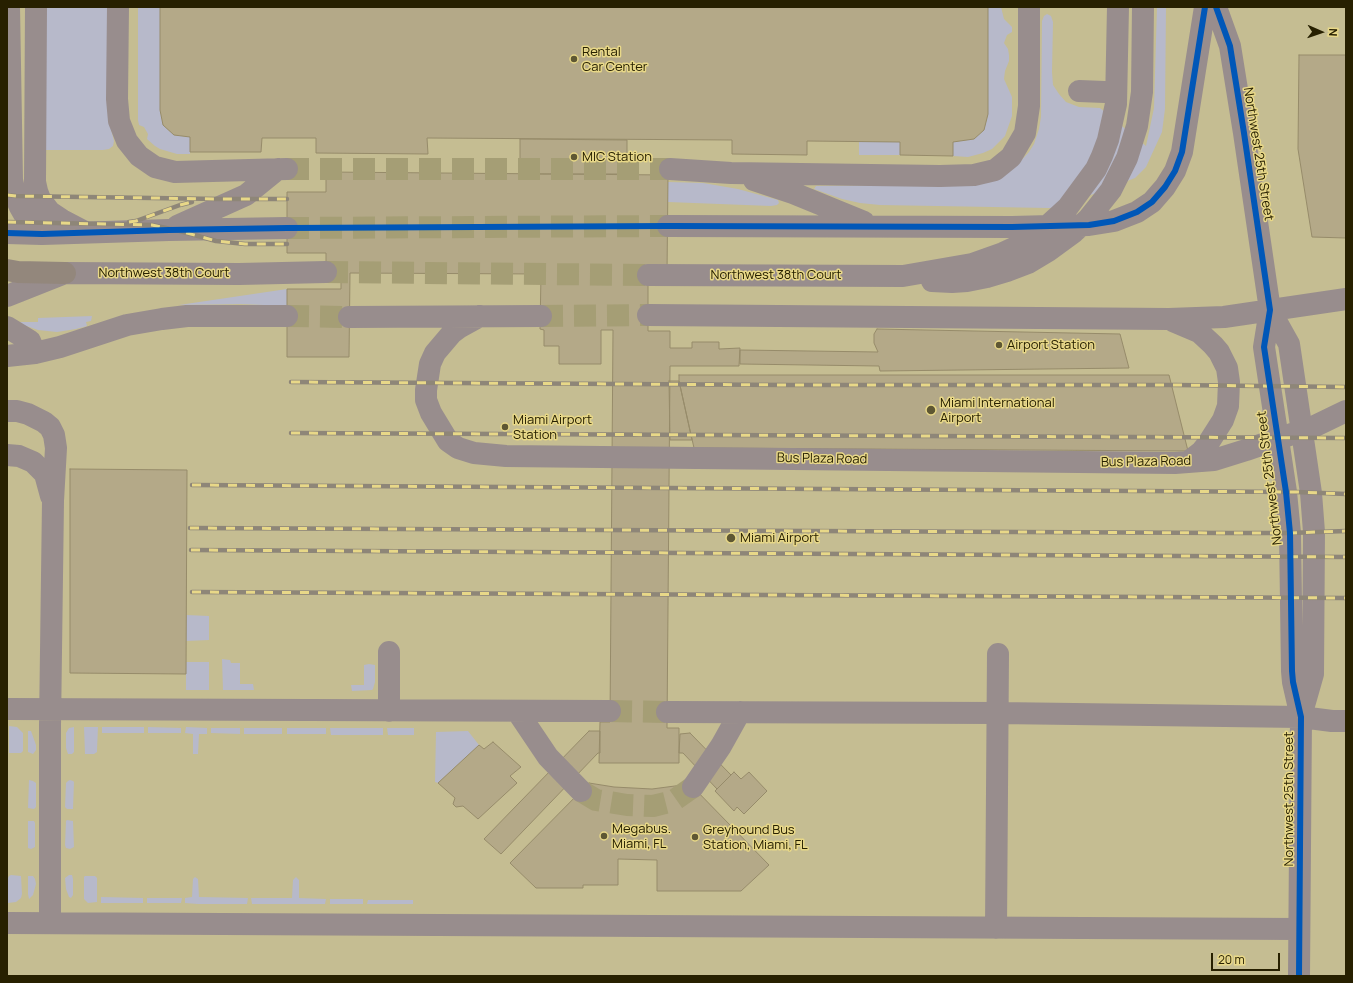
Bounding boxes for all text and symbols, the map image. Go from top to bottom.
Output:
north arrow [1301,12,1341,52]
text: N [1326,28,1341,37]
place label: Rental Car Center [582,44,647,75]
marker: Rental Car Center [569,54,579,64]
street label: Northwest 25th Street [1240,86,1276,222]
place label: MIC Station [582,149,652,165]
marker: MIC Station [569,152,579,162]
street label: Northwest 38th Court [98,265,230,281]
street label: Northwest 38th Court [710,267,842,283]
place label: Airport Station [1007,337,1095,353]
marker: Airport Station [994,340,1004,350]
place label: Miami International Airport [940,395,1055,426]
marker: Miami International Airport [925,404,937,416]
street label: Northwest 25th Street [1254,410,1286,546]
place label: Miami Airport Station [513,412,592,443]
marker: Miami Airport Station [500,422,510,432]
street label: Bus Plaza Road [777,450,867,468]
street label: Bus Plaza Road [1101,453,1191,471]
place label: Miami Airport [740,530,819,546]
marker: Miami Airport [725,532,737,544]
street label: Northwest 25th Street [1281,732,1297,866]
place label: Megabus. Miami, FL [612,821,671,852]
place label: Greyhound Bus Station, Miami, FL [703,822,808,853]
marker: Megabus. Miami, FL [599,831,609,841]
marker: Greyhound Bus Station, Miami, FL [690,832,700,842]
scale bar [1213,945,1282,971]
text: 20 m [1218,951,1245,968]

